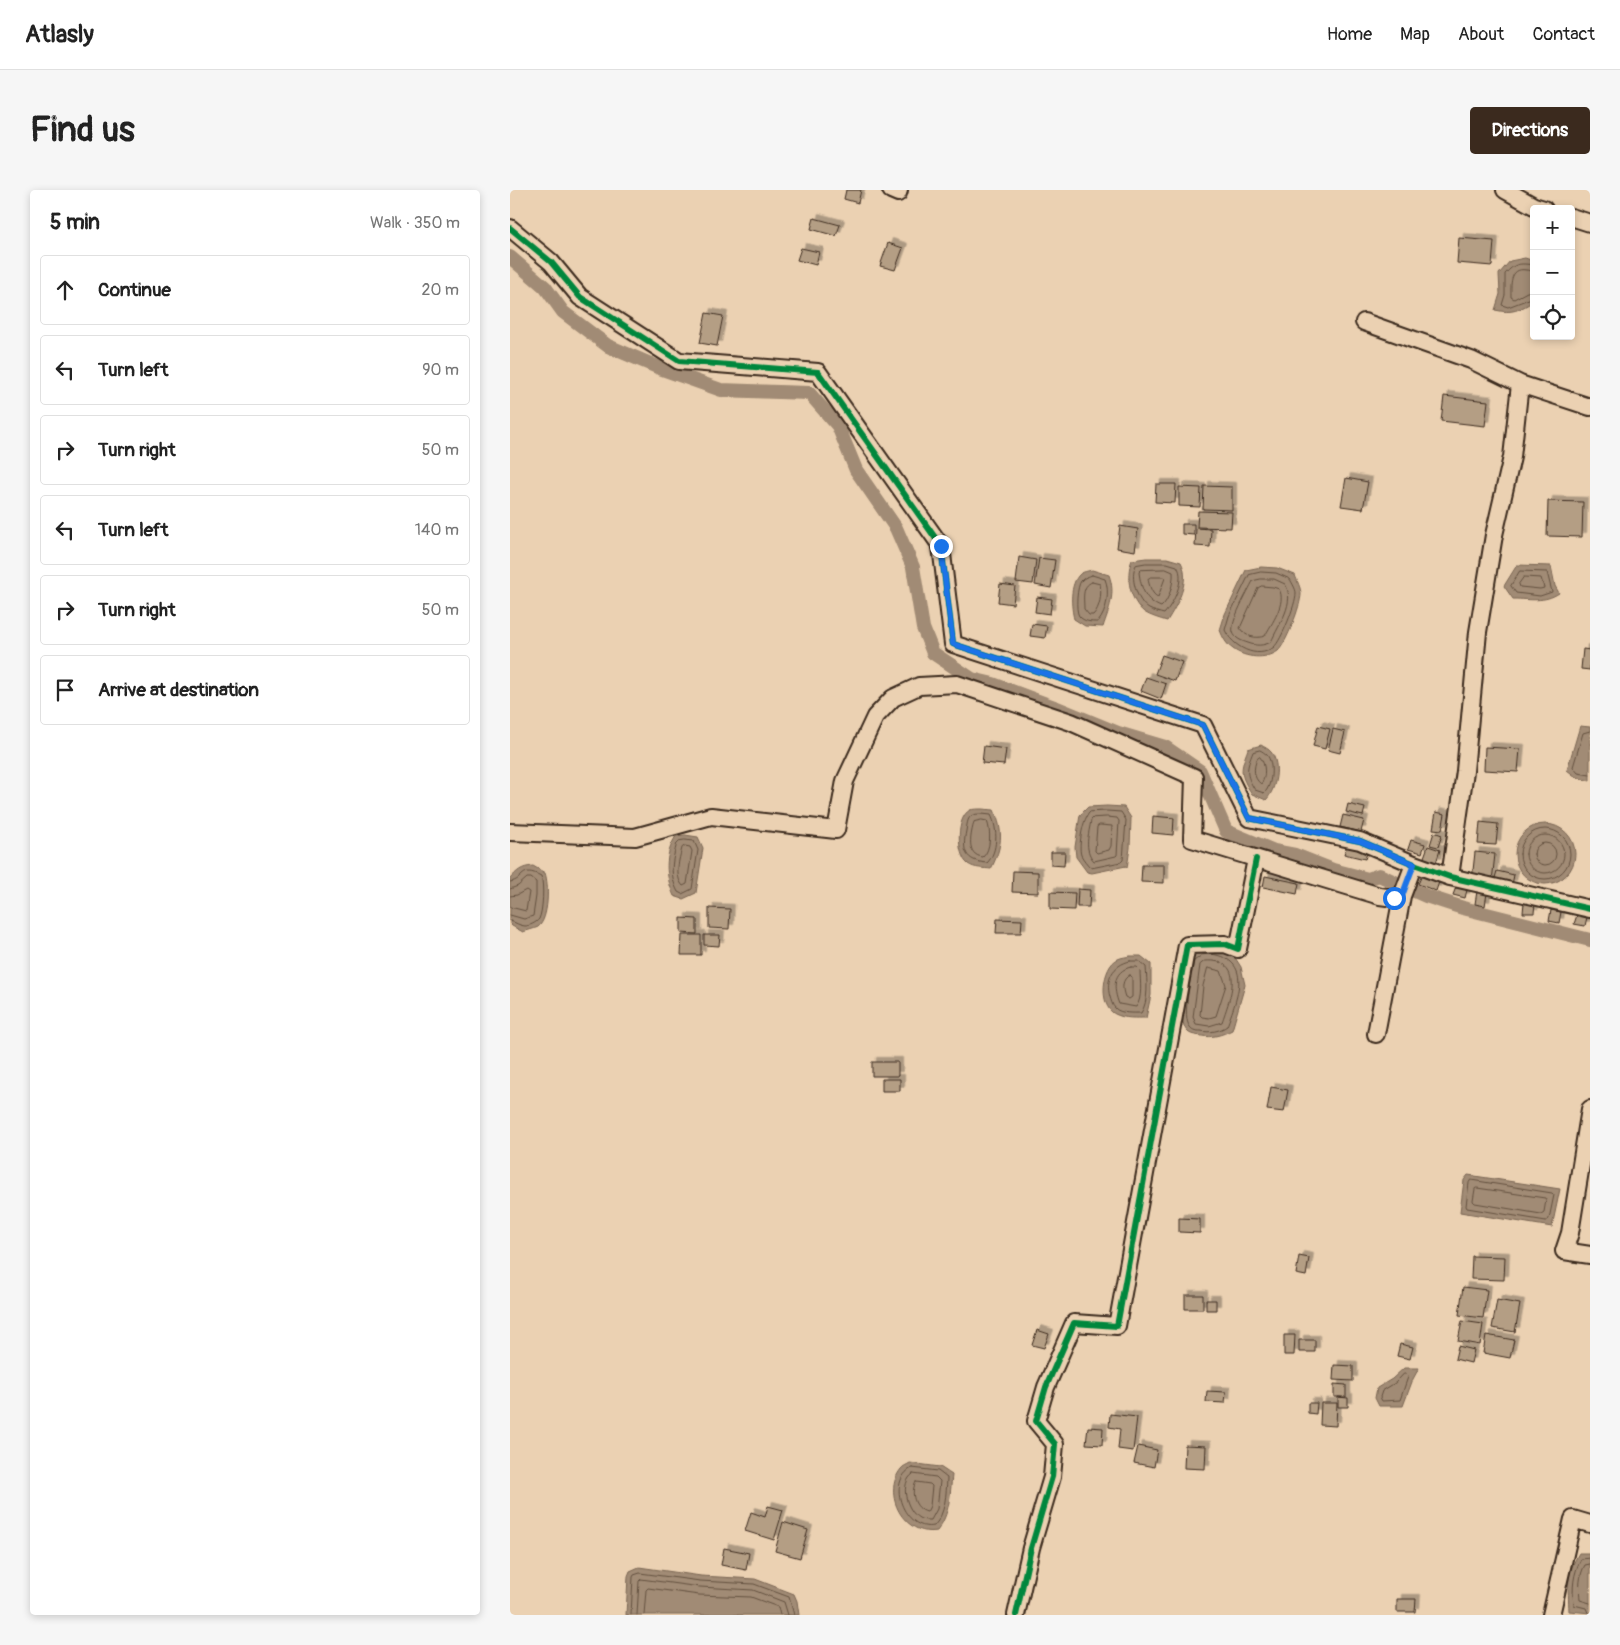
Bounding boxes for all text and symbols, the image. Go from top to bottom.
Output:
text: Atlasly [25,20,94,49]
text: Home [1327,23,1372,46]
text: Map [1400,23,1430,46]
text: About [1458,23,1504,46]
text: Contact [1532,23,1595,46]
button: Directions [1470,107,1590,154]
text: Find us [30,108,135,152]
map controls [1530,205,1575,340]
button: + [1530,205,1575,250]
text: 5 min [50,209,100,236]
text: Walk · 350 m [370,213,460,233]
button: − [1530,250,1575,295]
icon: ahead [51,276,79,304]
text: Continue [98,278,171,302]
text: 20 m [421,280,459,300]
button: locate [1530,295,1575,340]
icon: left [51,356,79,384]
text: Turn left [98,358,168,382]
text: 90 m [422,360,459,380]
icon: right [51,436,79,464]
text: Turn right [98,438,176,462]
text: 50 m [422,440,459,460]
icon: left [51,516,79,544]
text: Turn left [98,518,168,542]
text: 140 m [415,520,459,540]
route end [930,535,953,558]
icon: right [51,596,79,624]
text: Turn right [98,598,176,622]
text: 50 m [422,600,459,620]
icon: arrive [51,676,79,704]
text: Arrive at destination [98,678,259,702]
route start [1383,887,1406,910]

